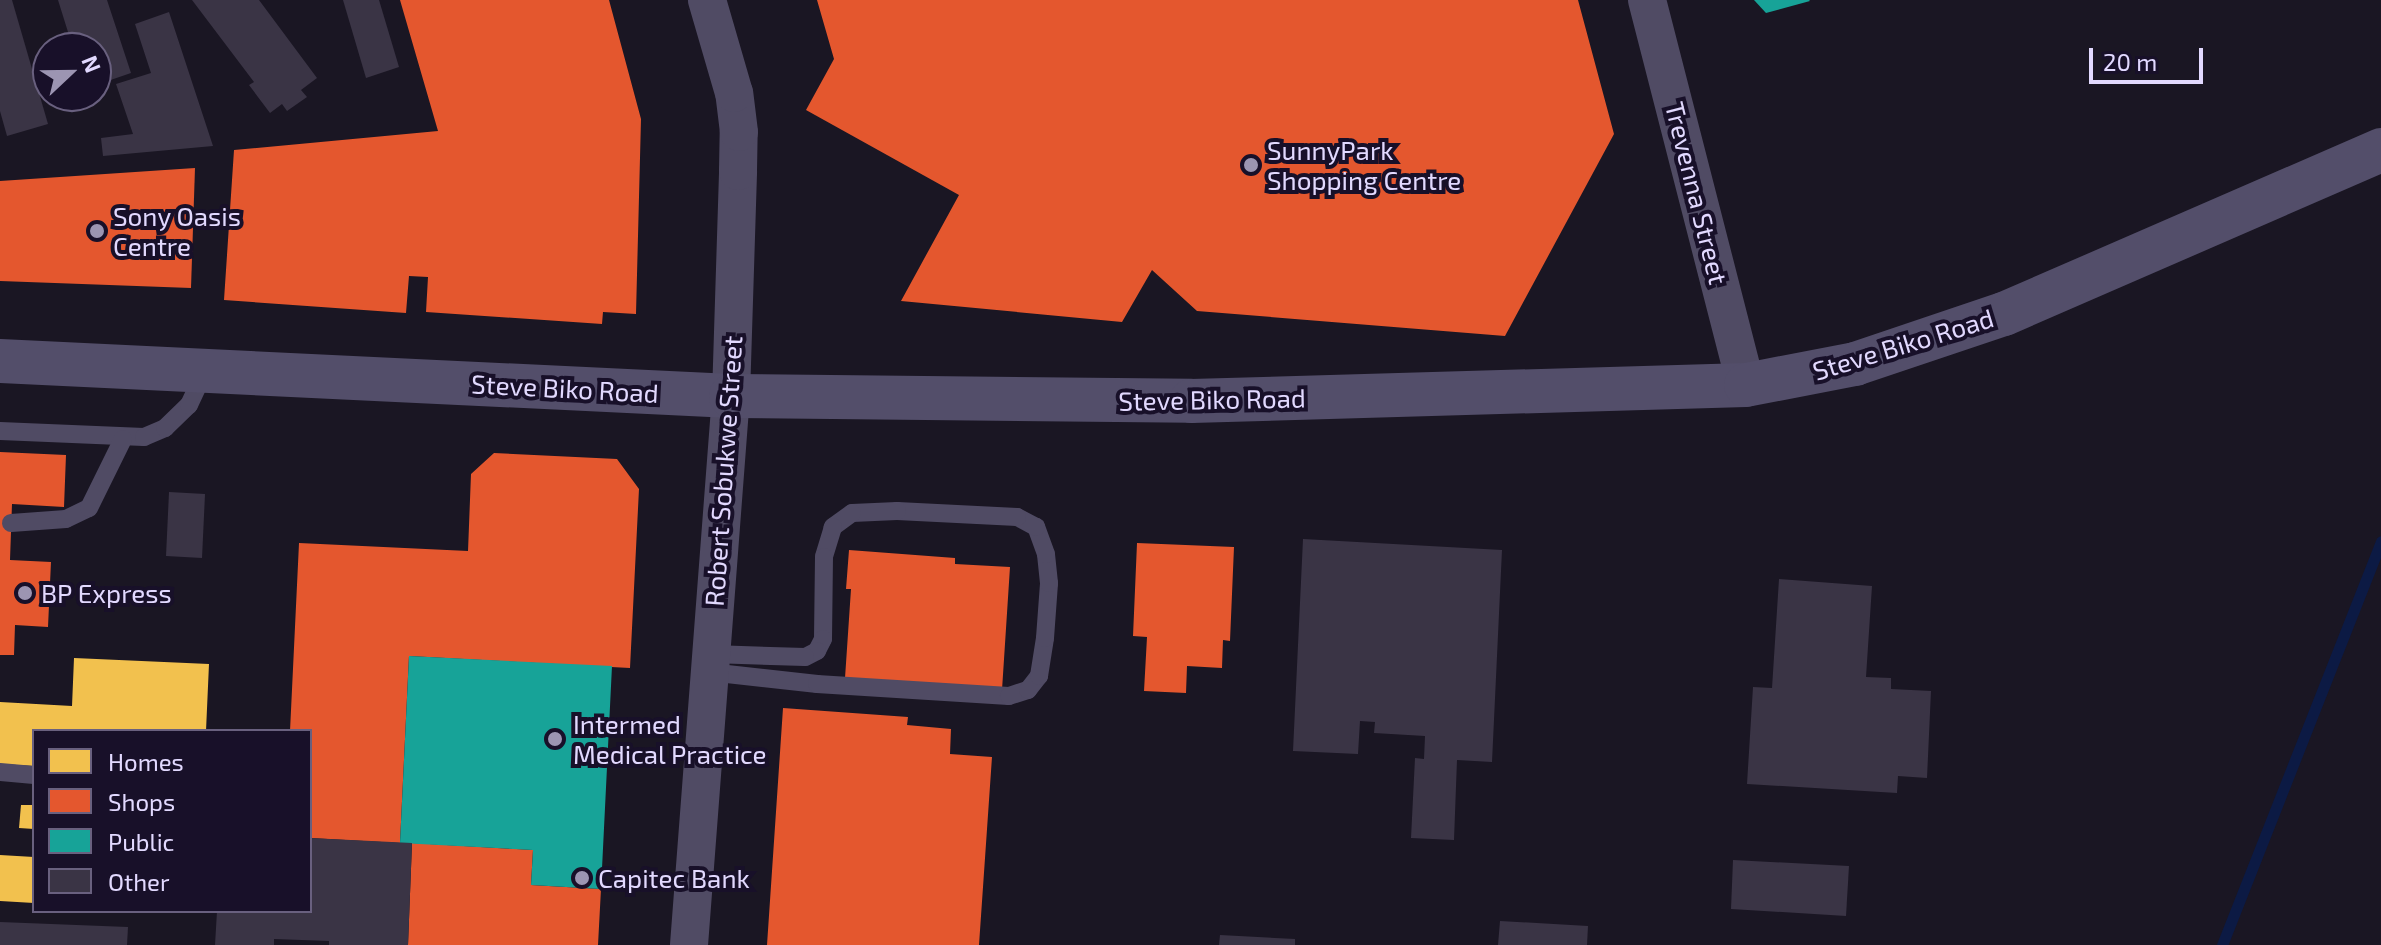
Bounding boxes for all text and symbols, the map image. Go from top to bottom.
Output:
north arrow [32,32,112,112]
scale bar [2093,32,2207,82]
text: 20 m [2103,47,2157,76]
text: N [77,52,107,76]
street label: Trevenna Street [1659,99,1735,287]
place label: SunnyPark Shopping Centre [1267,134,1461,196]
marker: SunnyPark Shopping Centre [1242,156,1260,174]
place label: Sony Oasis Centre [113,200,242,262]
marker: Sony Oasis Centre [88,222,106,240]
street label: Steve Biko Road [1809,302,1997,386]
street label: Robert Sobukwe Street [698,335,748,607]
street label: Steve Biko Road [471,368,659,408]
street label: Steve Biko Road [1118,382,1306,416]
place label: BP Express [41,577,172,609]
marker: BP Express [16,584,34,602]
place label: Intermed Medical Practice [573,708,767,770]
marker: Intermed Medical Practice [544,728,566,750]
legend [32,729,312,913]
text: Homes [108,747,184,776]
text: Shops [108,787,175,816]
text: Public [108,827,174,856]
place label: Capitec Bank [598,862,750,894]
text: Other [108,867,170,896]
marker: Capitec Bank [573,869,591,887]

